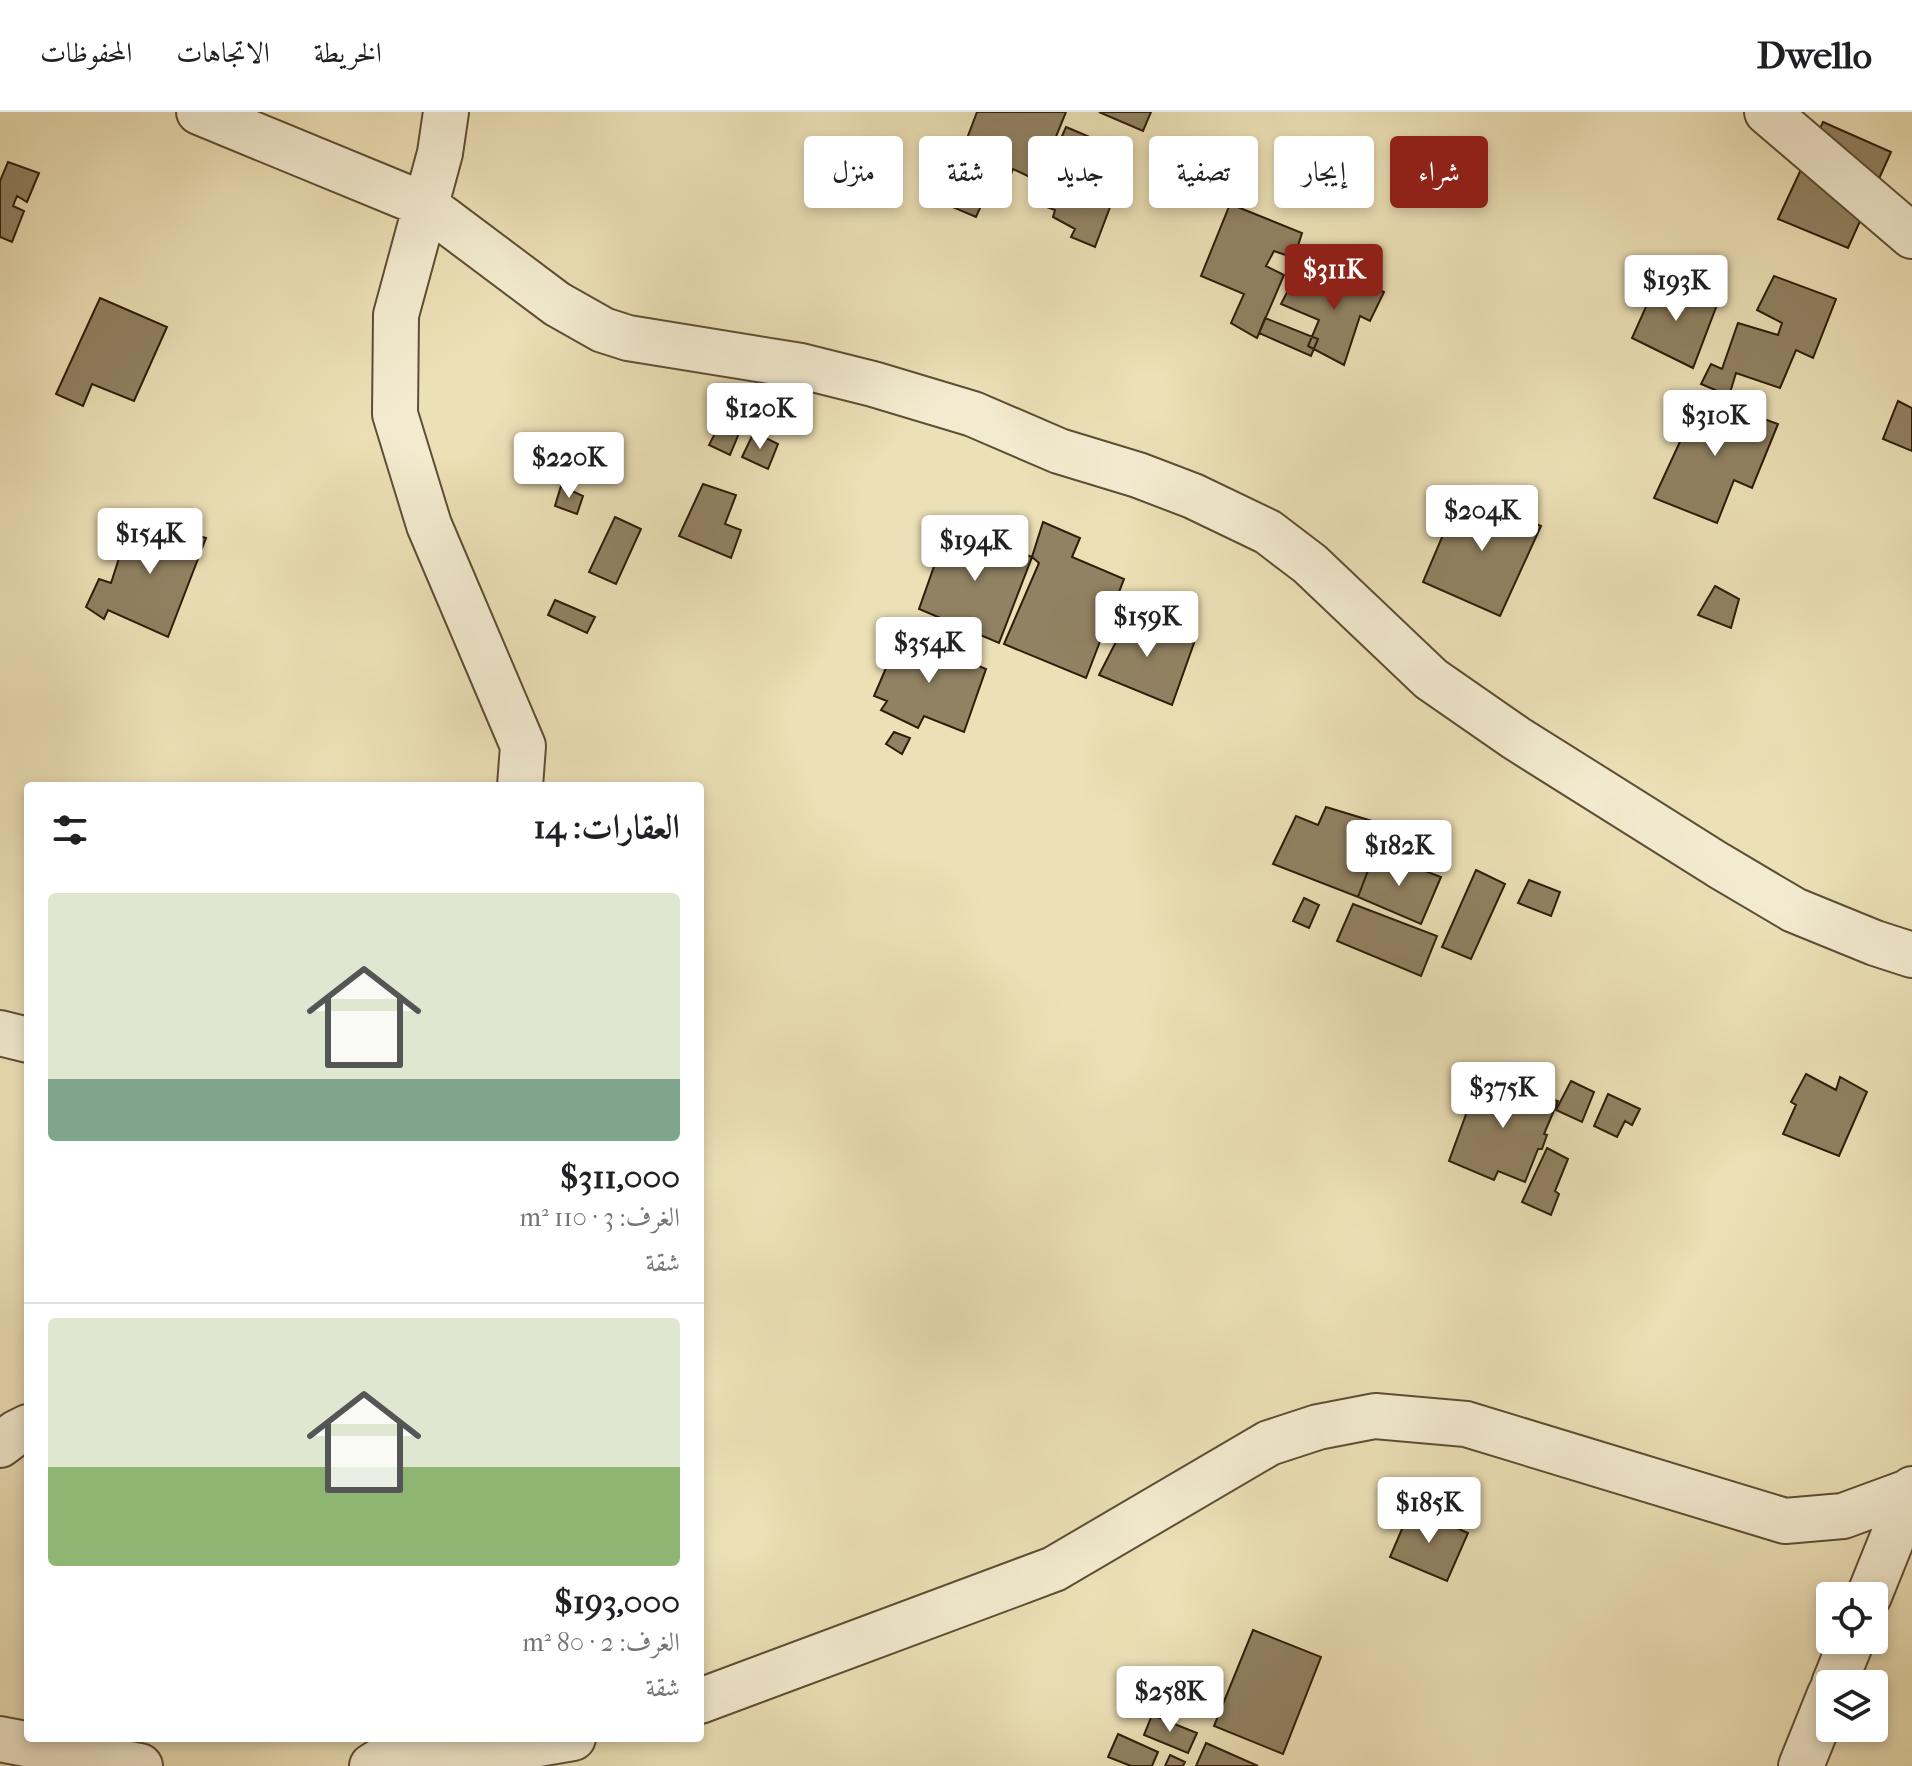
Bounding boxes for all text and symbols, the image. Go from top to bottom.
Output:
text: Dwello [1757,33,1872,78]
text: المحفوظات [40,36,132,69]
text: الاتجاهات [176,36,270,69]
text: الخريطة [314,36,382,69]
chip: منزل [804,136,903,208]
chip: شقة [919,136,1012,208]
chip: جديد [1028,136,1133,208]
chip: تصفية [1149,136,1258,208]
chip: إيجار [1274,136,1374,208]
chip: شراء [1390,136,1488,208]
pin: $311K [1278,244,1390,312]
text: $311K [1303,254,1365,285]
pin: $193K [1620,255,1732,323]
text: $193K [1643,265,1709,296]
pin: $120K [704,383,816,451]
pin: $310K [1659,390,1771,458]
text: $120K [725,393,795,424]
text: $310K [1681,400,1749,431]
pin: $220K [513,432,625,500]
text: $220K [532,442,606,473]
pin: $204K [1426,485,1538,553]
text: $204K [1444,495,1520,526]
pin: $154K [94,508,206,576]
pin: $194K [919,515,1031,583]
text: $154K [116,518,184,549]
text: $194K [939,525,1011,556]
pin: $159K [1091,591,1203,659]
text: $159K [1113,601,1181,632]
pin: $354K [873,617,985,685]
text: $354K [894,627,964,658]
text: العقارات: 14 [533,807,680,847]
icon: filters [48,808,92,852]
pin: $182K [1343,820,1455,888]
text: $182K [1365,830,1433,861]
icon: home [292,945,436,1089]
pin: $375K [1447,1062,1559,1130]
text: $375K [1469,1072,1537,1103]
text: $311,000 [560,1157,680,1197]
text: الغرف: 3 · 110 m² [520,1202,680,1233]
text: شقة [646,1247,680,1278]
icon: home [292,1370,436,1514]
pin: $185K [1373,1477,1485,1545]
text: $185K [1396,1487,1462,1518]
text: $193,000 [554,1582,680,1622]
map controls [1816,1582,1888,1742]
button: locate [1816,1582,1888,1654]
text: الغرف: 2 · 80 m² [522,1627,680,1658]
pin: $258K [1114,1666,1226,1734]
button: layers [1816,1670,1888,1742]
text: شقة [646,1672,680,1703]
text: $258K [1135,1676,1205,1707]

